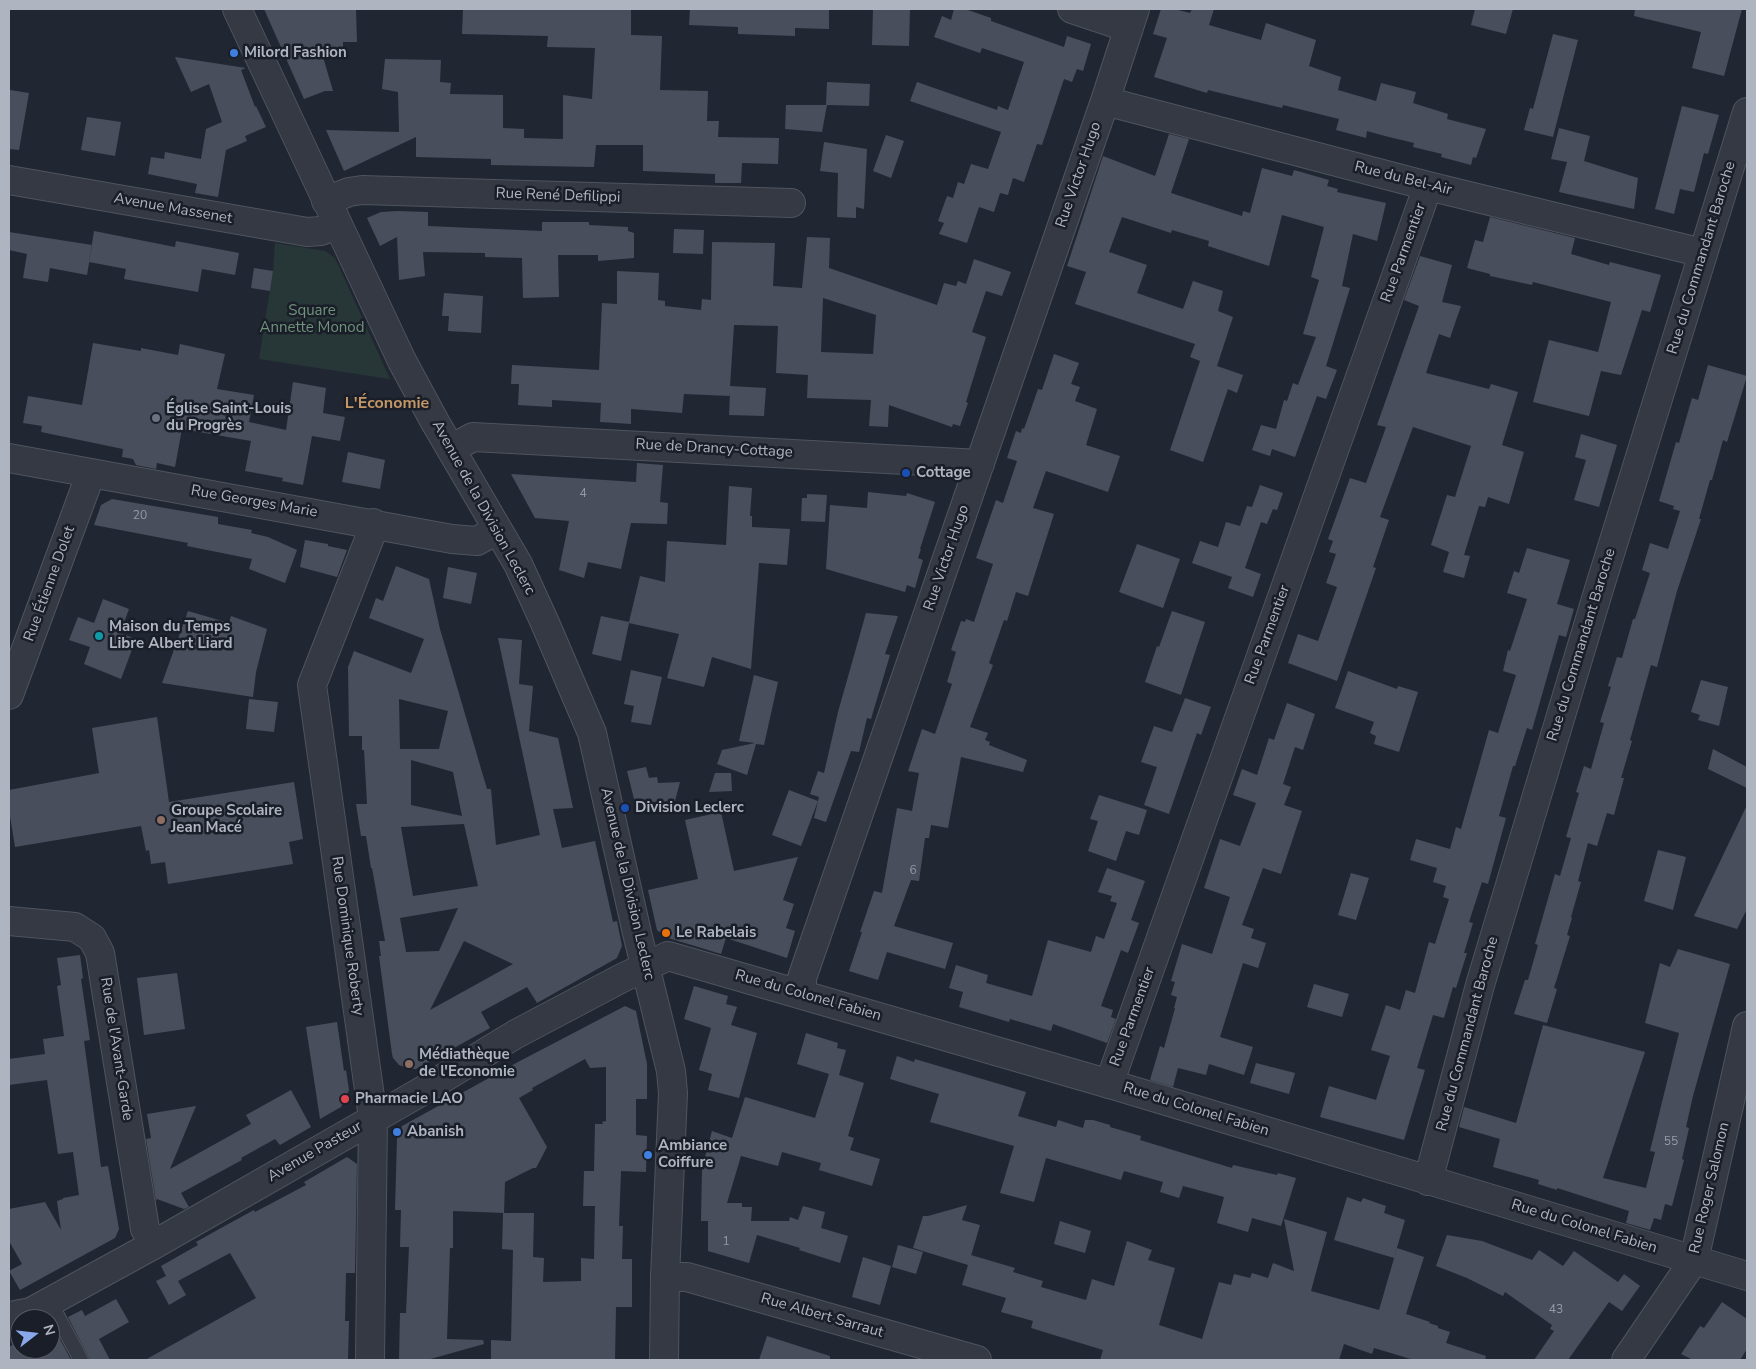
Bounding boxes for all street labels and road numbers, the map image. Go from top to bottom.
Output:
street label: Rue Victor Hugo [1052,120,1106,230]
street label: Rue du Bel-Air [1352,158,1454,200]
street label: Rue du Commandant Baroche [1664,159,1740,357]
street label: Rue René Defilippi [495,185,621,207]
street label: Avenue Massenet [112,190,234,228]
street label: Rue Parmentier [1378,201,1430,305]
street label: Avenue de la Division Leclerc [427,418,539,598]
street label: Rue de Drancy-Cottage [635,436,793,462]
street label: Rue Georges Marie [189,482,319,522]
street label: Rue Victor Hugo [920,503,974,613]
street label: Rue Étienne Dolet [21,524,79,644]
street label: Rue du Commandant Baroche [1544,546,1620,744]
street label: Rue Parmentier [1242,583,1294,687]
street label: Avenue de la Division Leclerc [596,786,658,982]
street label: Rue Dominique Roberty [327,855,367,1017]
street label: Rue du Commandant Baroche [1433,935,1503,1133]
street label: Rue Parmentier [1107,965,1159,1069]
street label: Rue du Colonel Fabien [733,966,883,1026]
street label: Rue de l'Avant-Garde [96,976,136,1122]
street label: Rue du Colonel Fabien [1121,1079,1271,1141]
street label: Avenue Pasteur [265,1118,365,1186]
street label: Rue Roger Salomon [1686,1121,1734,1255]
street label: Rue du Colonel Fabien [1509,1196,1659,1258]
street label: Rue Albert Sarraut [759,1290,885,1342]

